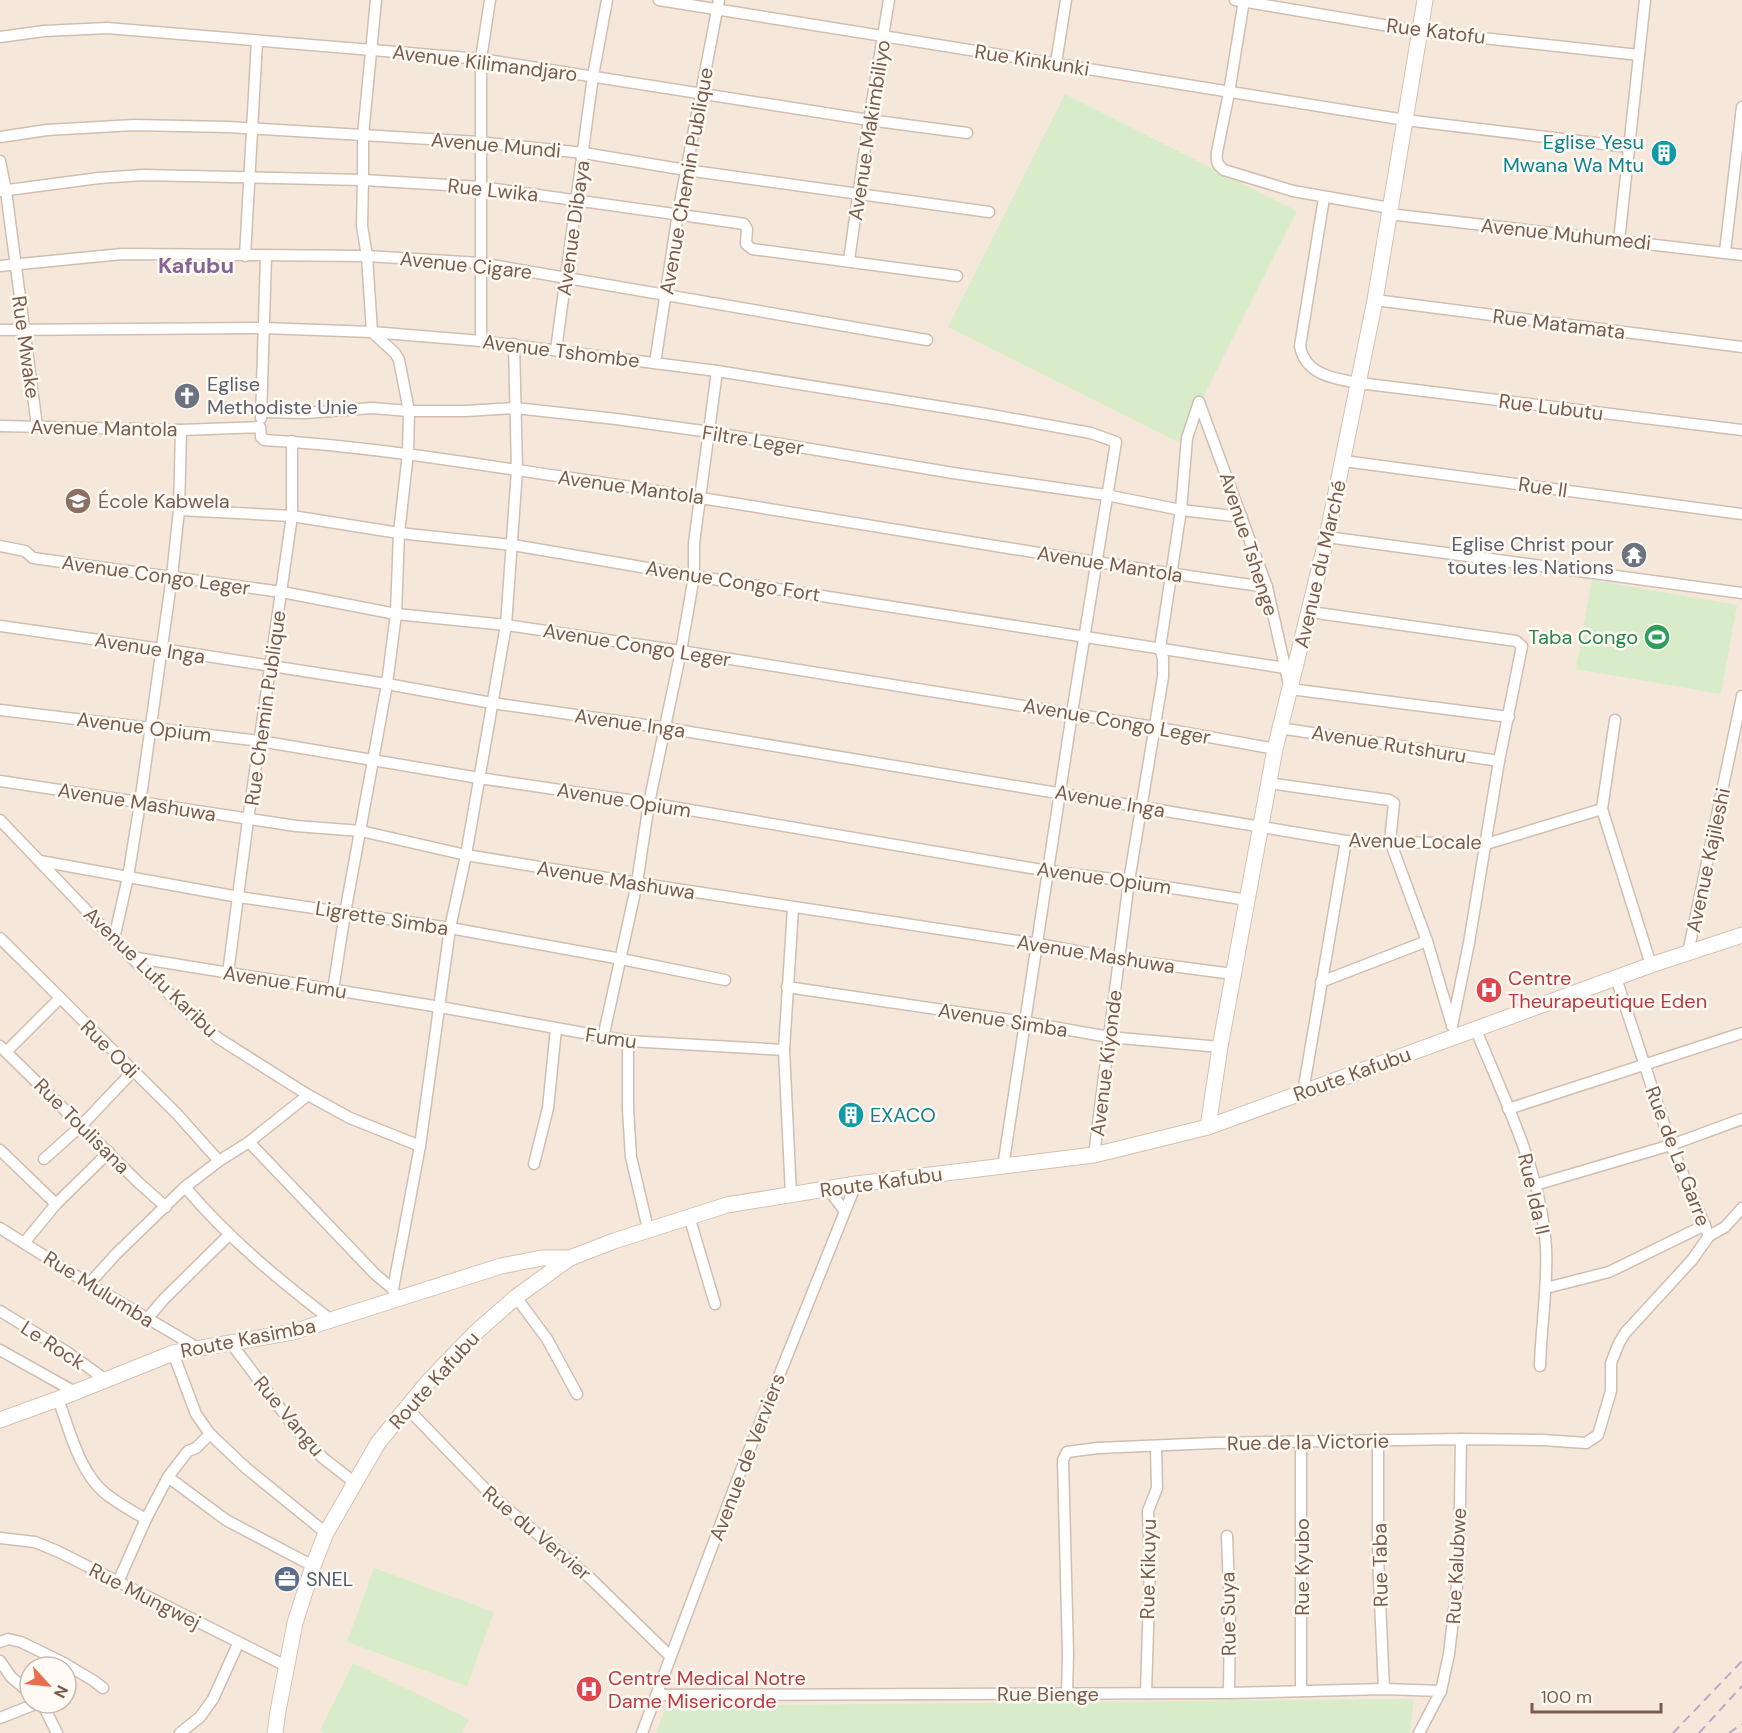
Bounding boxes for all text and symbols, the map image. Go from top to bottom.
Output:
street label: Rue Katofu [1385,12,1487,50]
street label: Avenue Makimbiliyo [842,38,896,222]
street label: Rue Kinkunki [973,38,1091,82]
street label: Avenue Kilimandjaro [391,39,579,87]
street label: Avenue Chemin Publique [653,65,719,297]
street label: Avenue Mundi [430,126,562,164]
place label: Eglise Yesu Mwana Wa Mtu [1503,129,1644,178]
building icon: Eglise Yesu Mwana Wa Mtu [1649,138,1679,168]
street label: Avenue Dibaya [551,159,595,297]
street label: Rue Lwika [446,172,540,208]
street label: Avenue Muhumedi [1480,212,1652,256]
street label: Avenue Cigare [399,245,533,285]
district label: Kafubu [158,251,234,280]
street label: Rue Mwake [6,294,46,400]
street label: Rue Matamata [1491,303,1627,345]
street label: Avenue Tshombe [481,328,641,374]
place label: Eglise Methodiste Unie [207,371,358,420]
church icon: Eglise Methodiste Unie [172,381,202,411]
street label: Rue Lubutu [1497,388,1605,426]
street label: Avenue Mantola [30,414,178,442]
street label: Filtre Leger [700,419,806,461]
street label: Avenue Mantola [556,464,706,510]
street label: Avenue Tshenge [1214,469,1284,619]
street label: Rue II [1517,471,1569,503]
street label: Avenue du Marché [1288,477,1352,651]
school or university icon: École Kabwela [63,486,93,516]
place label: École Kabwela [98,488,230,514]
place label: Eglise Christ pour toutes les Nations [1447,531,1614,580]
street label: Avenue Mantola [1035,540,1185,588]
temple icon: Eglise Christ pour toutes les Nations [1619,540,1649,570]
street label: Avenue Congo Leger [60,549,252,601]
street label: Avenue Congo Fort [644,554,822,608]
street label: Rue Chemin Publique [238,609,292,807]
street label: Avenue Congo Leger [541,617,733,673]
sports icon: Taba Congo [1642,622,1672,652]
place label: Taba Congo [1528,624,1638,650]
street label: Avenue Inga [93,626,207,670]
street label: Avenue Congo Leger [1021,692,1213,750]
street label: Avenue Inga [573,702,687,744]
street label: Avenue Opium [75,706,213,748]
street label: Avenue Rutshuru [1310,719,1468,769]
street label: Avenue Mashuwa [56,777,218,827]
street label: Avenue Opium [555,777,693,823]
street label: Avenue Inga [1053,779,1167,823]
street label: Avenue Kajileshi [1680,785,1736,935]
street label: Avenue Locale [1348,827,1482,855]
street label: Avenue Mashuwa [535,855,697,905]
street label: Avenue Opium [1035,856,1173,900]
street label: Ligrette Simba [314,895,450,941]
street label: Avenue Lufu Karibu [78,901,224,1043]
street label: Avenue Mashuwa [1015,929,1177,979]
street label: Avenue Fumu [221,959,349,1005]
place label: Centre Theurapeutique Eden [1508,965,1707,1014]
hospital icon: Centre Theurapeutique Eden [1474,975,1504,1005]
street label: Avenue Kiyonde [1084,988,1128,1138]
street label: Avenue Simba [936,997,1070,1043]
street label: Rue Odi [75,1014,145,1084]
street label: Fumu [584,1022,638,1054]
street label: Route Kafubu [1290,1041,1414,1107]
street label: Rue Toulisana [29,1073,135,1179]
street label: Rue de La Garre [1639,1082,1717,1230]
building icon: EXACO [836,1100,866,1130]
place label: EXACO [870,1102,936,1128]
street label: Rue Ida II [1512,1151,1556,1237]
street label: Route Kafubu [818,1161,944,1203]
street label: Rue Mulumba [39,1245,159,1333]
street label: Route Kasimba [178,1312,318,1364]
street label: Le Rock [16,1315,90,1375]
street label: Route Kafubu [383,1326,485,1434]
street label: Avenue de Verviers [703,1369,791,1545]
street label: Rue Vangu [248,1370,330,1462]
street label: Rue de la Victorie [1227,1428,1389,1456]
street label: Rue du Vervier [477,1480,597,1586]
street label: Rue Kalubwe [1440,1507,1472,1625]
street label: Rue Kikuyu [1134,1518,1162,1620]
street label: Rue Kyubo [1289,1518,1315,1616]
street label: Rue Taba [1366,1523,1394,1607]
street label: Rue Mungwej [85,1557,205,1635]
office icon: SNEL [272,1564,302,1594]
place label: SNEL [306,1566,353,1592]
street label: Rue Suya [1214,1572,1242,1656]
north arrow [18,1655,78,1715]
place label: Centre Medical Notre Dame Misericorde [608,1665,806,1714]
hospital icon: Centre Medical Notre Dame Misericorde [574,1674,604,1704]
scale bar [1532,1676,1661,1714]
street label: Rue Bienge [997,1681,1099,1707]
text: N [49,1682,73,1702]
text: 100 m [1541,1685,1592,1709]

